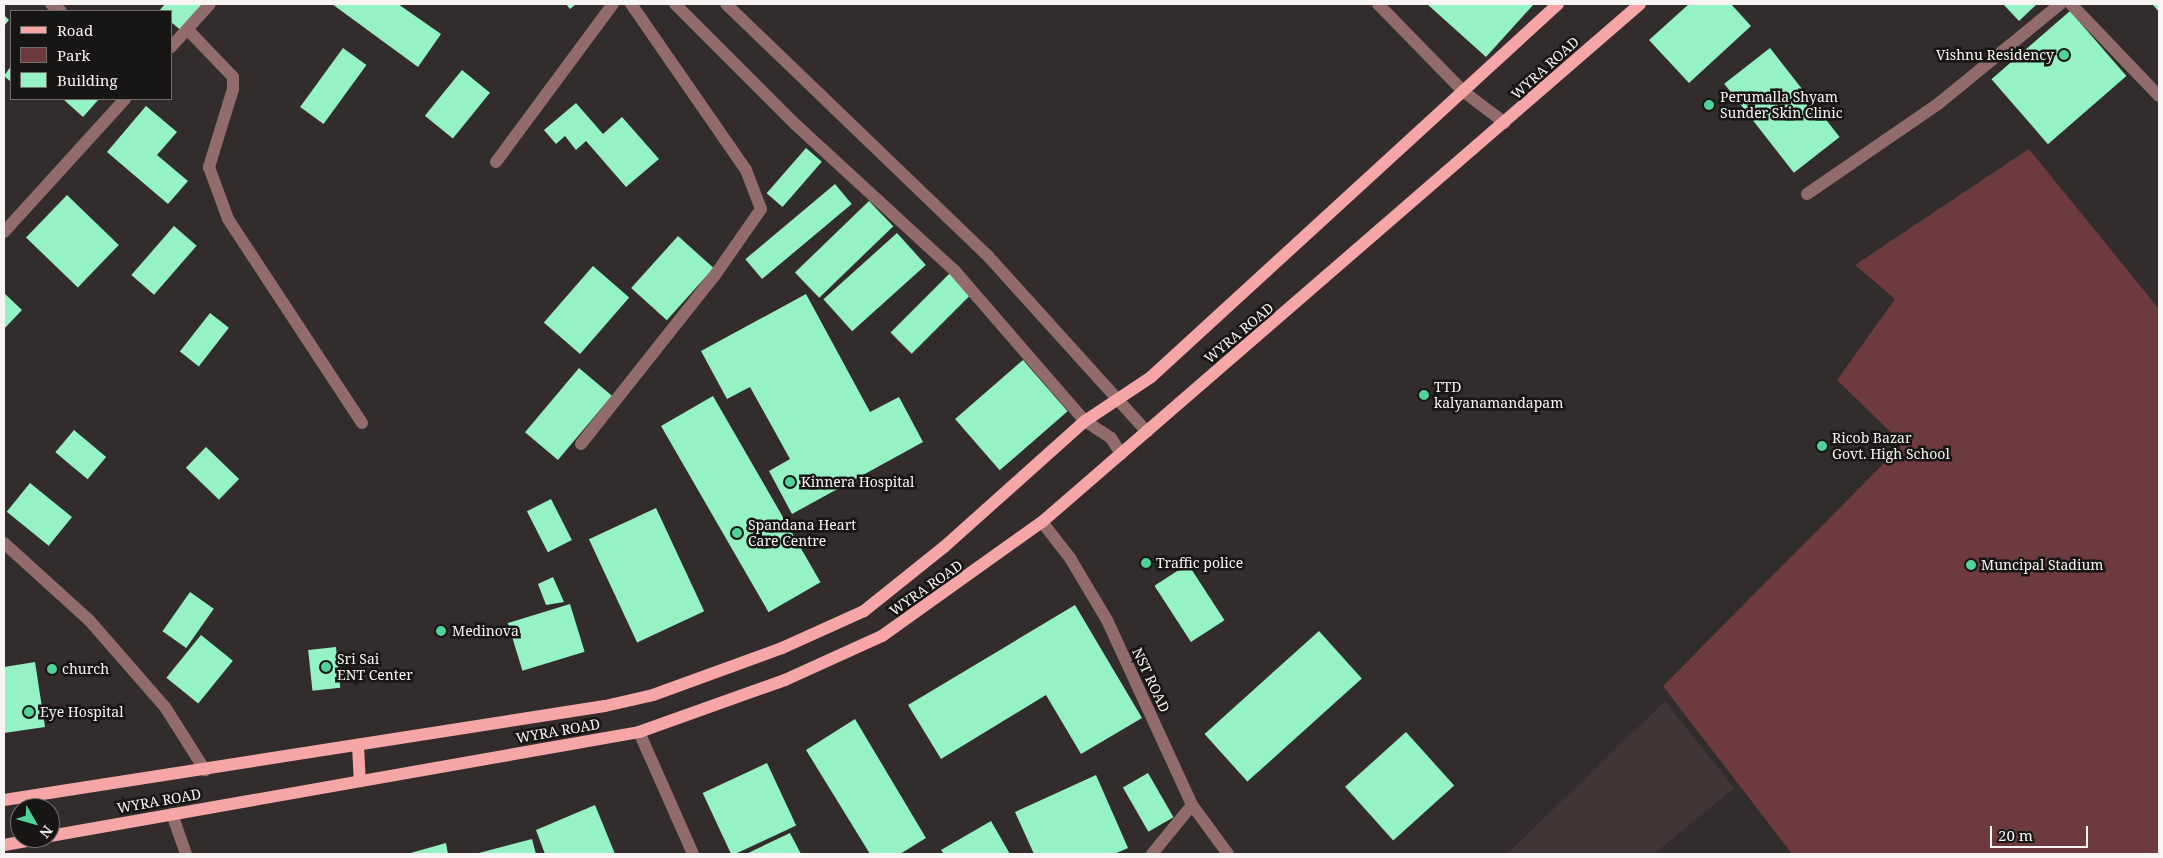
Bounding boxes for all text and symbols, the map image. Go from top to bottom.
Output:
legend [10,10,172,100]
text: Road [57,20,93,40]
street label: WYRA ROAD [1508,33,1582,103]
text: Park [57,45,90,65]
place label: Vishnu Residency [1936,47,2054,63]
marker: Vishnu Residency [2058,49,2070,61]
text: Building [57,70,118,90]
place label: Perumalla Shyam Sunder Skin Clinic [1720,89,1843,121]
marker: Perumalla Shyam Sunder Skin Clinic [1702,98,1716,112]
street label: WYRA ROAD [1201,299,1277,367]
place label: TTD kalyanamandapam [1434,379,1563,412]
marker: TTD kalyanamandapam [1418,389,1430,401]
place label: Ricob Bazar Govt. High School [1832,430,1950,462]
marker: Ricob Bazar Govt. High School [1816,440,1828,452]
place label: Kinnera Hospital [801,474,914,490]
marker: Kinnera Hospital [783,475,797,489]
place label: Spandana Heart Care Centre [748,517,856,550]
marker: Spandana Heart Care Centre [730,526,744,540]
place label: Traffic police [1156,555,1243,571]
street label: WYRA ROAD [886,557,966,619]
marker: Traffic police [1140,557,1152,569]
place label: Muncipal Stadium [1981,557,2103,573]
marker: Muncipal Stadium [1965,559,1977,571]
place label: Medinova [452,623,519,639]
marker: Medinova [434,624,448,638]
street label: NST ROAD [1129,645,1173,715]
place label: Sri Sai ENT Center [337,651,413,684]
marker: Sri Sai ENT Center [319,660,333,674]
place label: church [62,661,109,677]
marker: church [46,663,58,675]
place label: Eye Hospital [40,704,123,720]
marker: Eye Hospital [22,705,36,719]
street label: WYRA ROAD [515,715,601,747]
street label: WYRA ROAD [116,785,202,817]
north arrow [10,798,60,848]
scale bar [1993,816,2090,848]
text: N [36,822,57,842]
text: 20 m [1998,825,2033,845]

